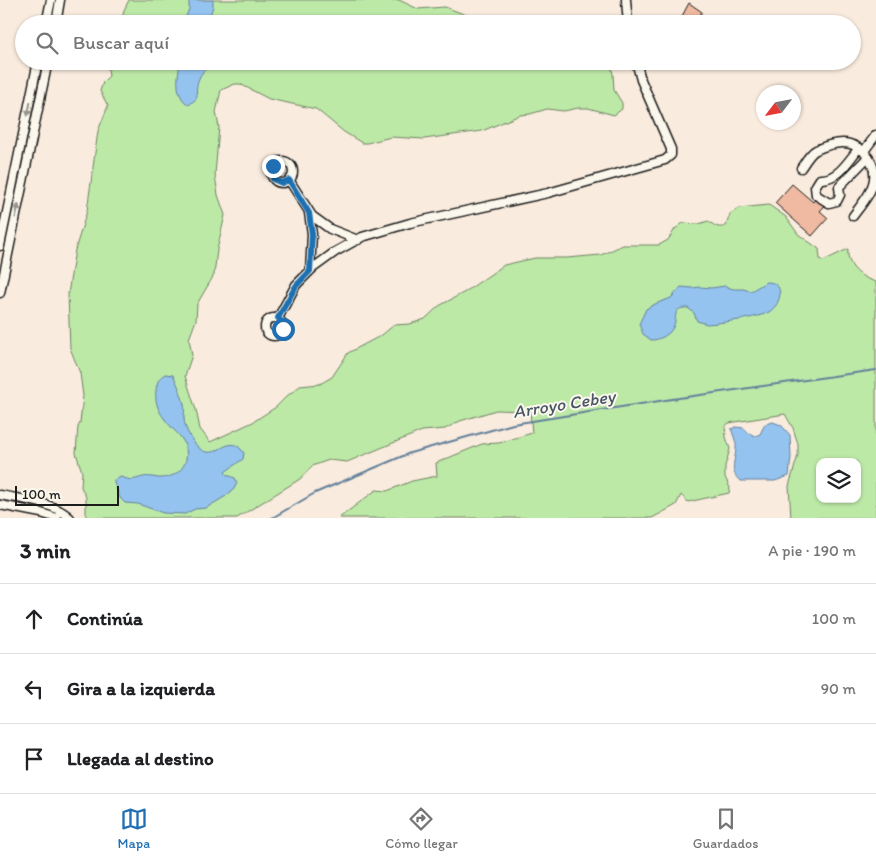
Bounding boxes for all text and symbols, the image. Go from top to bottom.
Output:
search box [15,15,861,70]
icon: search [33,29,61,57]
text: Buscar aquí [73,31,169,54]
north arrow [756,85,801,130]
one-way arrow [24,101,32,117]
route end [262,155,285,178]
one-way arrow [13,204,21,219]
route start [272,318,295,341]
water label: Arroyo Cebey [511,385,619,423]
map controls [816,458,861,503]
button: layers [816,458,861,503]
scale bar [15,483,119,506]
text: 100 m [22,486,61,503]
text: 3 min [20,538,70,563]
text: A pie · 190 m [768,541,856,560]
icon: ahead [20,605,48,633]
text: Continúa [67,607,143,630]
text: 100 m [812,609,856,628]
icon: left [20,675,48,703]
text: Gira a la izquierda [67,677,215,700]
text: 90 m [821,679,856,698]
icon: arrive [20,745,48,773]
text: Llegada al destino [67,747,214,770]
tab: Mapa [118,805,150,852]
tab: Cómo llegar [385,805,458,852]
tab: Guardados [693,805,758,852]

